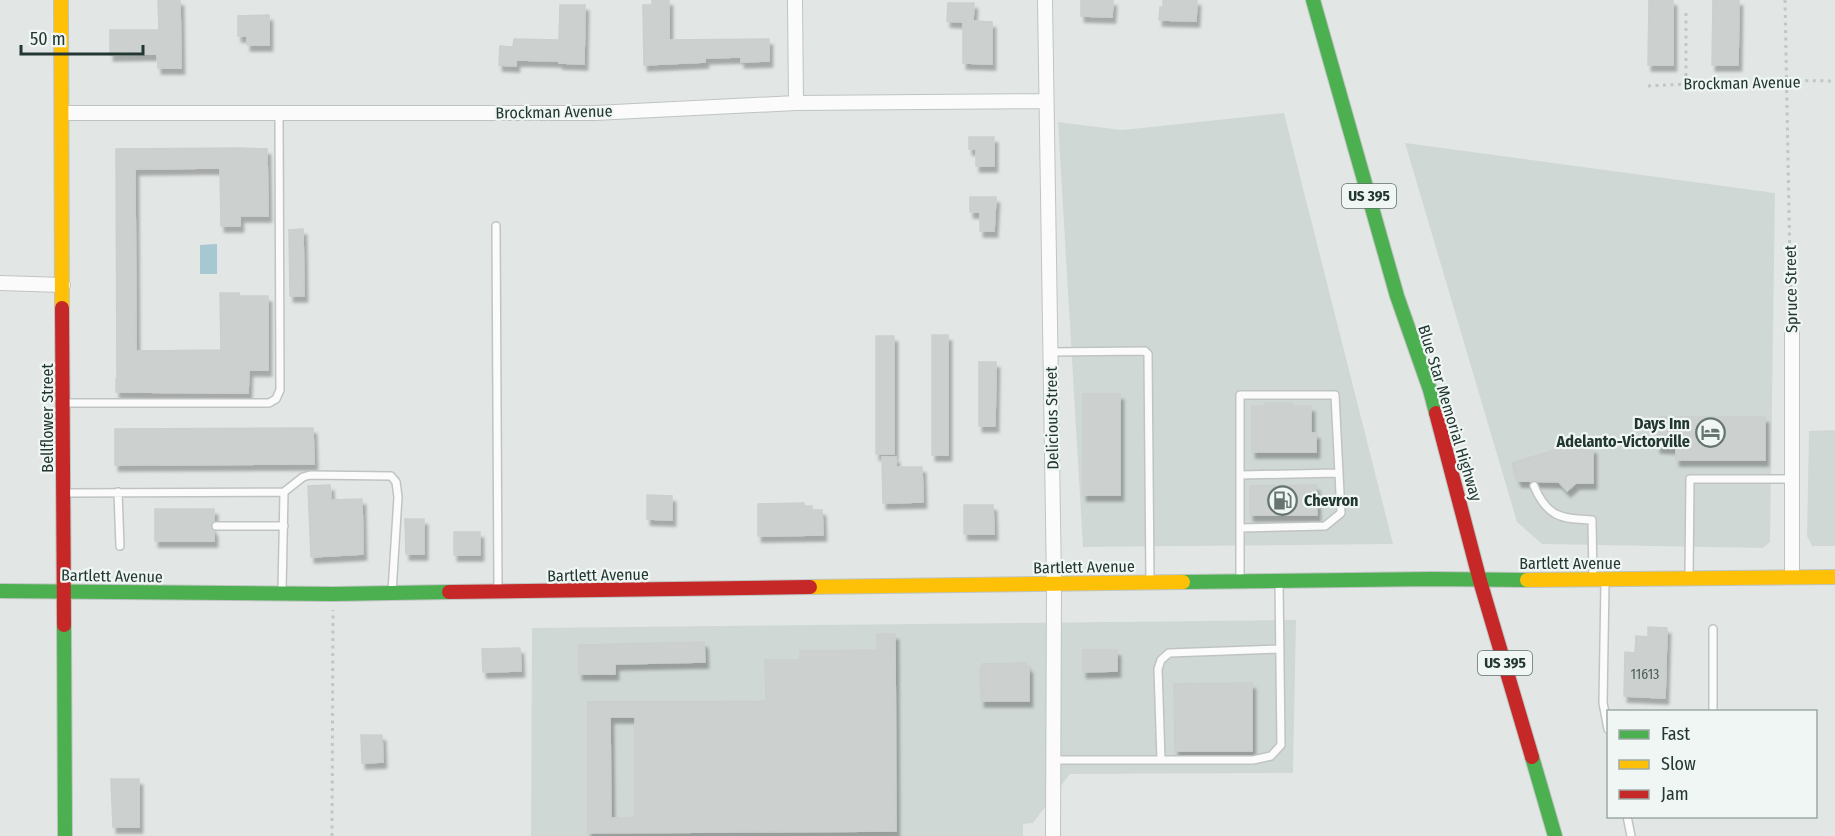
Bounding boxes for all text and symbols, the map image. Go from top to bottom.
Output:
scale bar [21,18,142,56]
text: 50 m [30,28,66,50]
street label: Brockman Avenue [1683,72,1801,94]
street label: Brockman Avenue [495,101,613,123]
road number: US 395 [1342,184,1396,208]
street label: Spruce Street [1781,244,1801,333]
street label: Blue Star Memorial Highway [1414,323,1486,504]
street label: Bellflower Street [38,363,57,473]
street label: Delicious Street [1042,366,1062,470]
place label: Days Inn Adelanto-Victorville [1556,414,1690,451]
hotel icon: Days Inn Adelanto-Victorville [1695,416,1727,448]
fuel station icon: Chevron [1267,484,1299,516]
place label: Chevron [1304,491,1358,510]
street label: Bartlett Avenue [1519,554,1621,573]
street label: Bartlett Avenue [1033,557,1135,577]
street label: Bartlett Avenue [547,565,649,585]
street label: Bartlett Avenue [61,566,163,586]
road number: US 395 [1478,651,1532,675]
house number: 11613 [1631,666,1659,683]
legend [1607,710,1817,818]
text: Fast [1661,723,1690,745]
text: Slow [1661,753,1696,775]
text: Jam [1661,783,1689,805]

